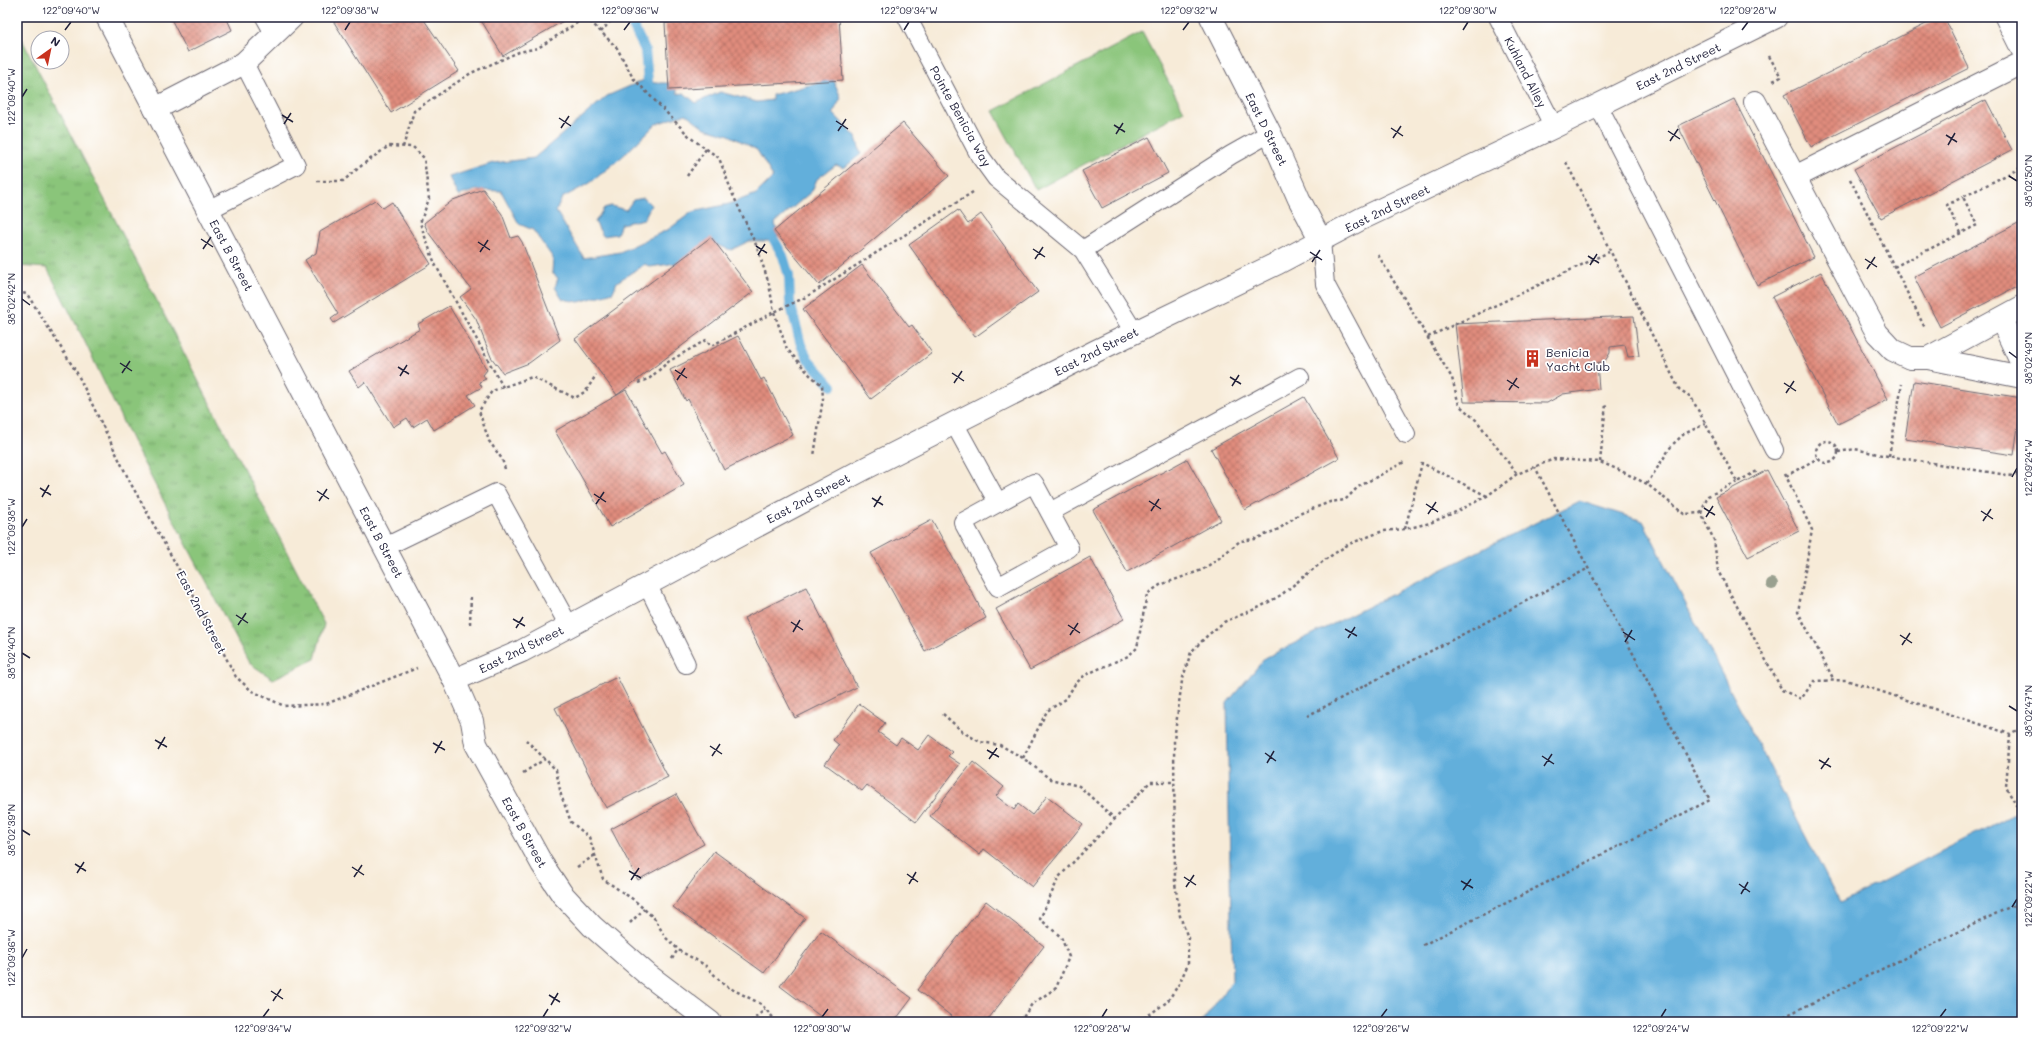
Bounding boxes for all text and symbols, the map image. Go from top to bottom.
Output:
text: 122°09'40"W [42,3,100,17]
text: 122°09'38"W [321,3,379,17]
text: 122°09'36"W [601,3,659,17]
text: 122°09'34"W [880,3,938,17]
text: 122°09'32"W [1160,3,1218,17]
text: 122°09'30"W [1439,3,1497,17]
text: 122°09'28"W [1719,3,1777,17]
north arrow [30,30,70,70]
text: N [48,33,63,50]
street label: Kuhland Alley [1501,34,1551,110]
street label: East 2nd Street [1633,39,1723,93]
street label: Pointe Benicia Way [927,63,995,169]
text: 122°09'40"W [4,68,18,126]
street label: East D Street [1242,90,1292,168]
text: 38°02'50"N [2021,155,2035,207]
street label: East 2nd Street [1342,181,1432,235]
street label: East B Street [206,216,258,294]
text: 38°02'42"N [4,273,18,325]
street label: East 2nd Street [1051,323,1141,379]
text: 38°02'49"N [2021,332,2035,384]
place label: Benicia Yacht Club [1546,344,1610,374]
building icon: Benicia Yacht Club [1523,349,1543,369]
text: 122°09'24"W [2021,439,2035,497]
street label: East 2nd Street [764,469,852,527]
text: 122°09'38"W [4,498,18,556]
street label: East B Street [356,503,408,581]
street label: East 2nd Street [173,568,231,656]
street label: East 2nd Street [476,622,566,676]
text: 38°02'40"N [4,627,18,679]
text: 38°02'47"N [2021,685,2035,737]
street label: East B Street [499,794,551,870]
text: 38°02'39"N [4,804,18,856]
text: 122°09'22"W [2021,870,2035,928]
text: 122°09'36"W [4,929,18,987]
text: 122°09'34"W [234,1021,292,1035]
text: 122°09'32"W [514,1021,572,1035]
text: 122°09'30"W [793,1021,851,1035]
text: 122°09'28"W [1073,1021,1131,1035]
text: 122°09'26"W [1352,1021,1410,1035]
text: 122°09'24"W [1632,1021,1690,1035]
text: 122°09'22"W [1911,1021,1969,1035]

